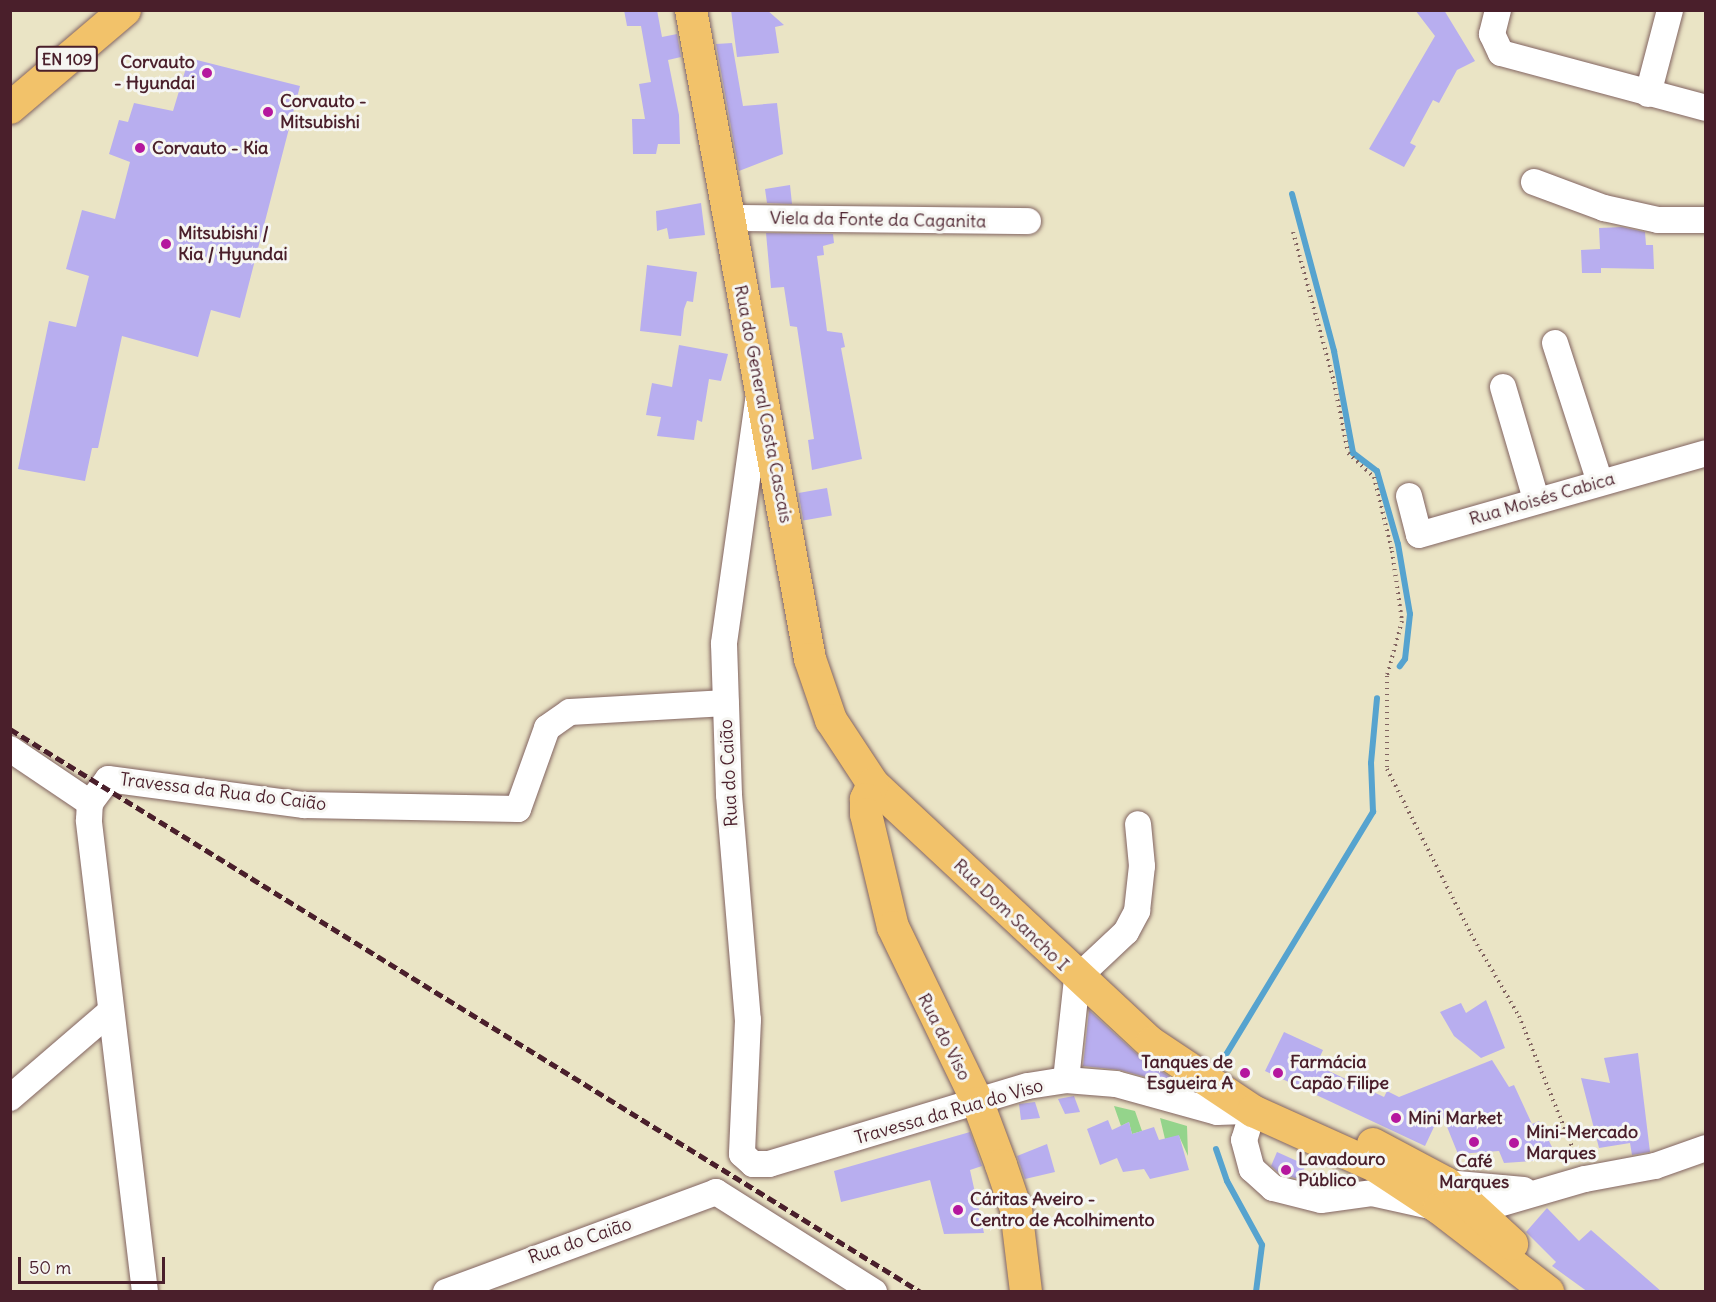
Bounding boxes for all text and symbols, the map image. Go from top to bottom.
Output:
road number: EN 109 [36,46,98,72]
place label: Corvauto - Hyundai [114,52,195,94]
marker: Corvauto - Hyundai [200,66,214,80]
place label: Corvauto - Mitsubishi [280,91,367,134]
marker: Corvauto - Mitsubishi [261,105,275,119]
place label: Corvauto - Kia [152,137,268,159]
marker: Corvauto - Kia [133,141,147,155]
street label: Viela da Fonte da Caganita [770,207,986,233]
place label: Mitsubishi / Kia / Hyundai [178,223,288,266]
marker: Mitsubishi / Kia / Hyundai [159,237,173,251]
street label: Rua do General Costa Cascais [729,283,797,525]
street label: Rua Moisés Cabica [1467,468,1617,530]
street label: Rua do Caião [715,719,743,827]
street label: Travessa da Rua do Caião [119,769,327,815]
street label: Rua Dom Sancho I [949,855,1073,975]
street label: Rua do Viso [913,990,975,1084]
place label: Tanques de Esgueira A [1141,1052,1233,1094]
place label: Farmácia Capão Filipe [1290,1052,1389,1094]
marker: Tanques de Esgueira A [1238,1066,1252,1080]
marker: Farmácia Capão Filipe [1271,1066,1285,1080]
street label: Travessa da Rua do Viso [852,1075,1046,1149]
place label: Mini Market [1408,1107,1502,1129]
marker: Mini Market [1389,1111,1403,1125]
place label: Mini-Mercado Marques [1526,1122,1638,1164]
marker: Café Marques [1467,1135,1481,1149]
marker: Mini-Mercado Marques [1507,1136,1521,1150]
place label: Lavadouro Público [1298,1149,1385,1192]
place label: Café Marques [1439,1151,1509,1194]
marker: Lavadouro Público [1279,1163,1293,1177]
place label: Cáritas Aveiro - Centro de Acolhimento [970,1189,1155,1232]
marker: Cáritas Aveiro - Centro de Acolhimento [951,1203,965,1217]
street label: Rua do Caião [526,1213,634,1269]
scale bar [21,1245,168,1283]
text: 50 m [29,1256,71,1279]

